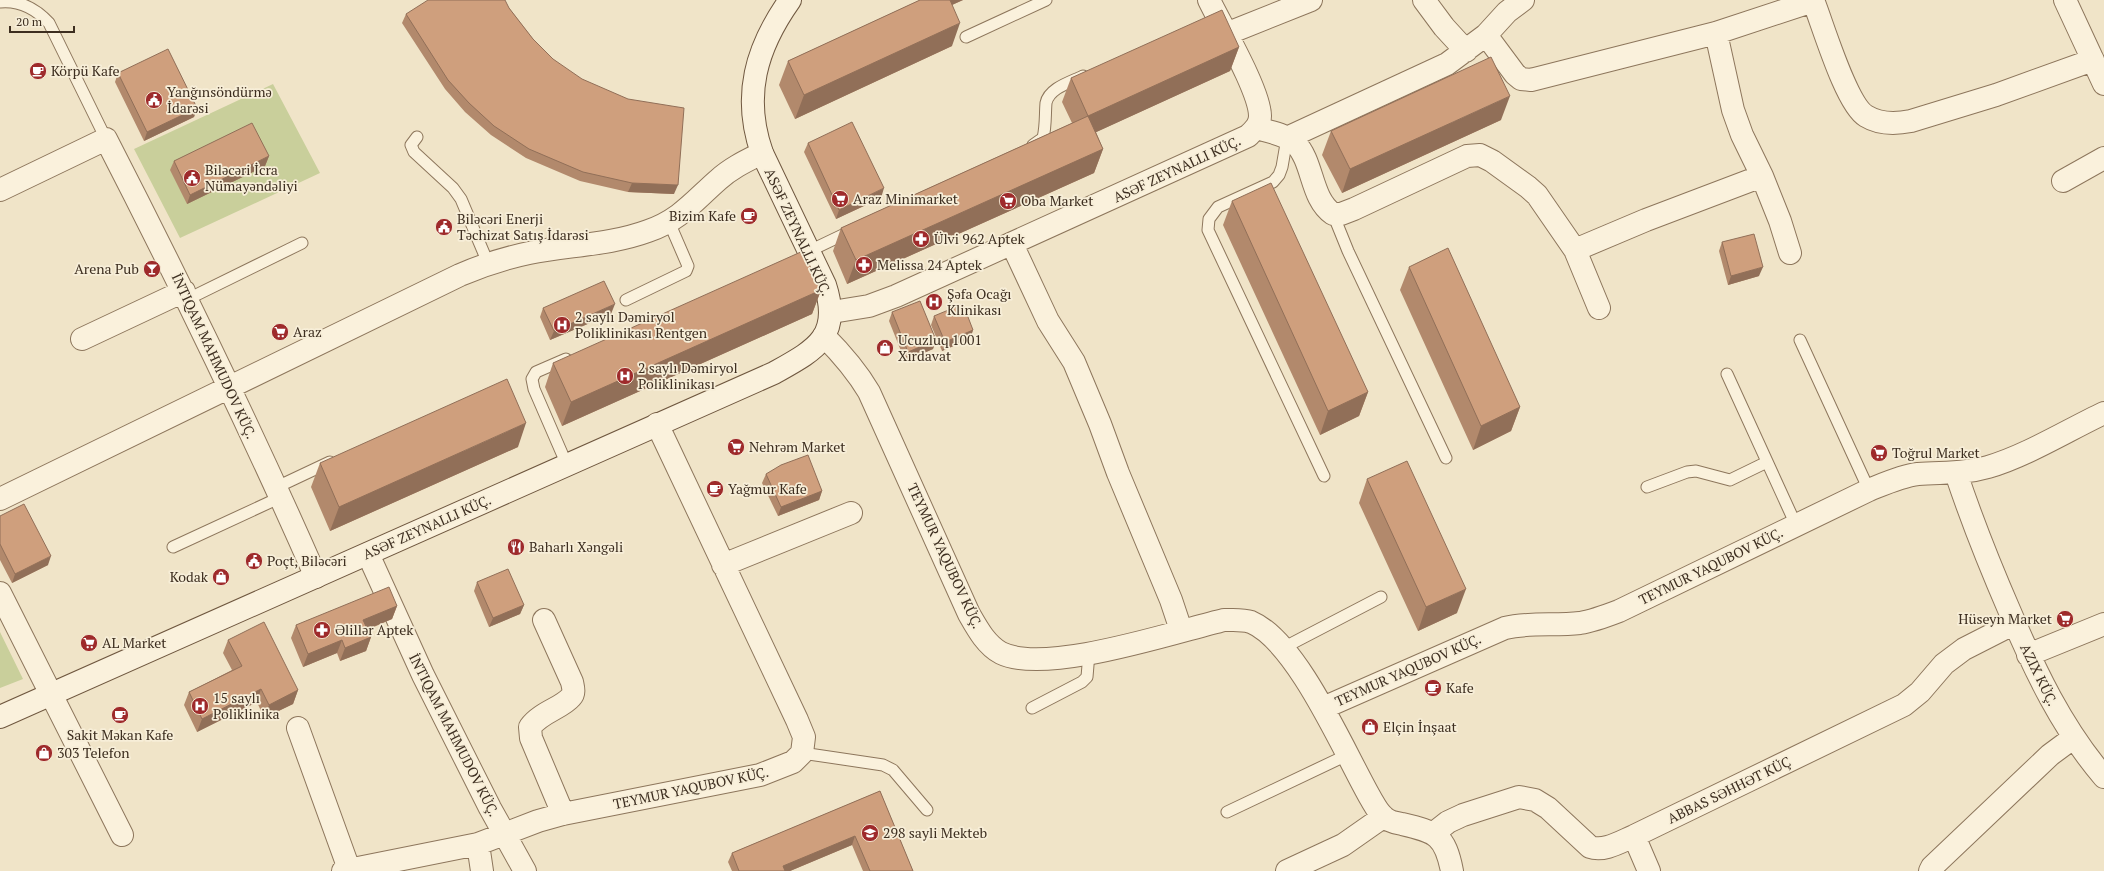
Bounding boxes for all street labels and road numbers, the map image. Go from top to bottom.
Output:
street label: ASƏF ZEYNALLI KÜÇ. [1110,131,1244,206]
street label: ASƏF ZEYNALLI KÜÇ. [761,165,836,299]
street label: İNTIQAM MAHMUDOV KÜÇ. [168,270,261,442]
street label: TEYMUR YAQUBOV KÜÇ. [903,480,988,632]
street label: ASƏF ZEYNALLI KÜÇ. [360,490,494,563]
street label: TEYMUR YAQUBOV KÜÇ. [1635,522,1786,609]
street label: TEYMUR YAQUBOV KÜÇ. [1332,629,1484,710]
street label: AZIX KÜÇ. [2016,641,2063,709]
street label: İNTIQAM MAHMUDOV KÜÇ. [405,650,504,820]
street label: ABBAS SƏHHƏT KÜÇ [1664,751,1794,828]
street label: TEYMUR YAQUBOV KÜÇ. [611,762,770,813]

